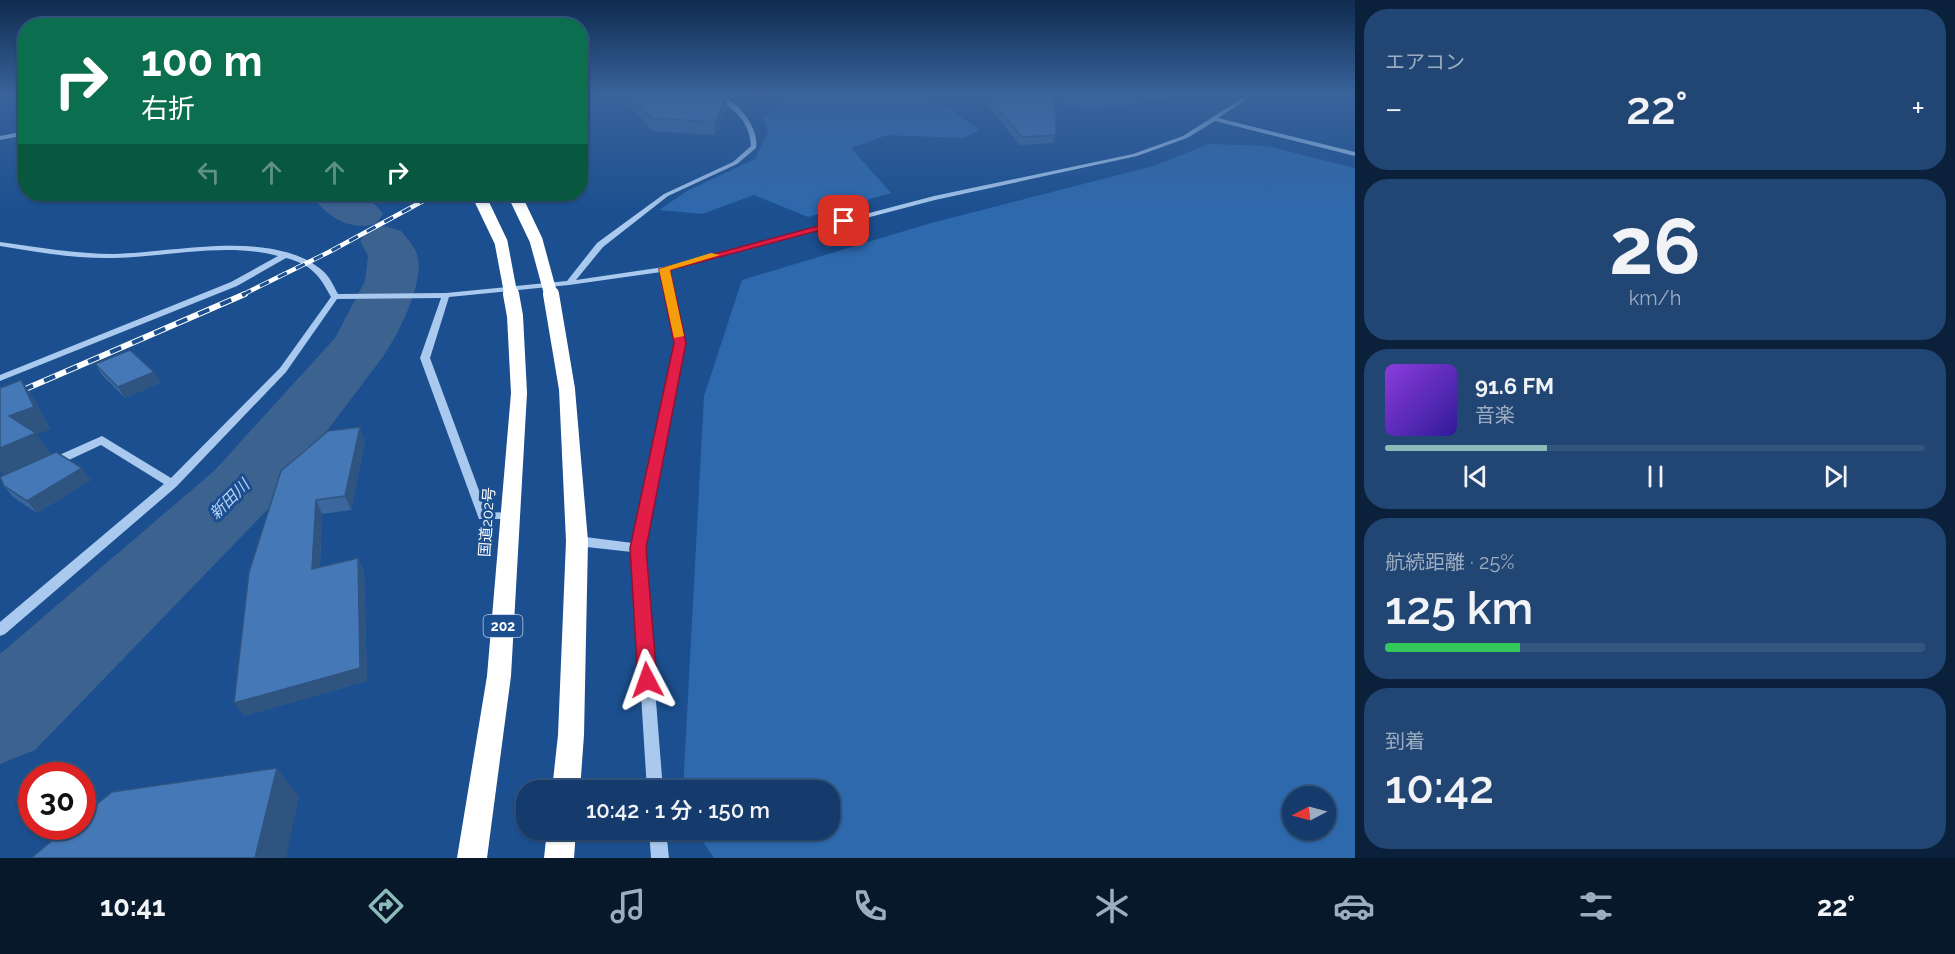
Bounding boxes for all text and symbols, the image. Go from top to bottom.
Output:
text: 100 m [141,37,263,86]
icon: right [42,42,120,120]
text: エアコン [1385,50,1465,74]
text: 22° [1626,82,1688,135]
text: − [1385,89,1403,128]
text: + [1911,89,1925,128]
text: 右折 [141,93,195,124]
icon: left [192,156,225,189]
icon: ahead [255,156,288,189]
icon: ahead [318,156,351,189]
icon: right [381,156,414,189]
pin [818,195,869,246]
text: 26 [1609,201,1701,292]
icon: arrive [827,204,860,237]
text: km/h [1629,286,1681,310]
text: 91.6 FM [1475,373,1554,399]
text: 音楽 [1475,403,1515,427]
icon: previous [1459,460,1492,493]
icon: pause [1639,460,1672,493]
icon: next [1819,460,1852,493]
water label: 新田川 [206,474,254,523]
street label: 国道202号 [476,487,498,557]
text: 航続距離 · 25% [1385,550,1515,574]
text: 125 km [1385,582,1533,635]
road number: 202 [484,615,522,637]
position arrow [615,648,679,712]
text: 到着 [1385,729,1425,753]
text: 10:42 [1385,761,1494,814]
speed limit sign: 30 [18,762,96,840]
north arrow [1282,786,1336,840]
map controls [1282,786,1336,840]
text: 10:42 · 1 分 · 150 m [586,797,770,823]
icon: directions [365,885,407,927]
icon: music [607,885,649,927]
icon: phone [849,885,891,927]
icon: climate [1091,885,1133,927]
icon: car [1333,885,1375,927]
icon: filters [1575,885,1617,927]
text: 10:41 [100,891,165,922]
text: 22° [1817,891,1855,922]

